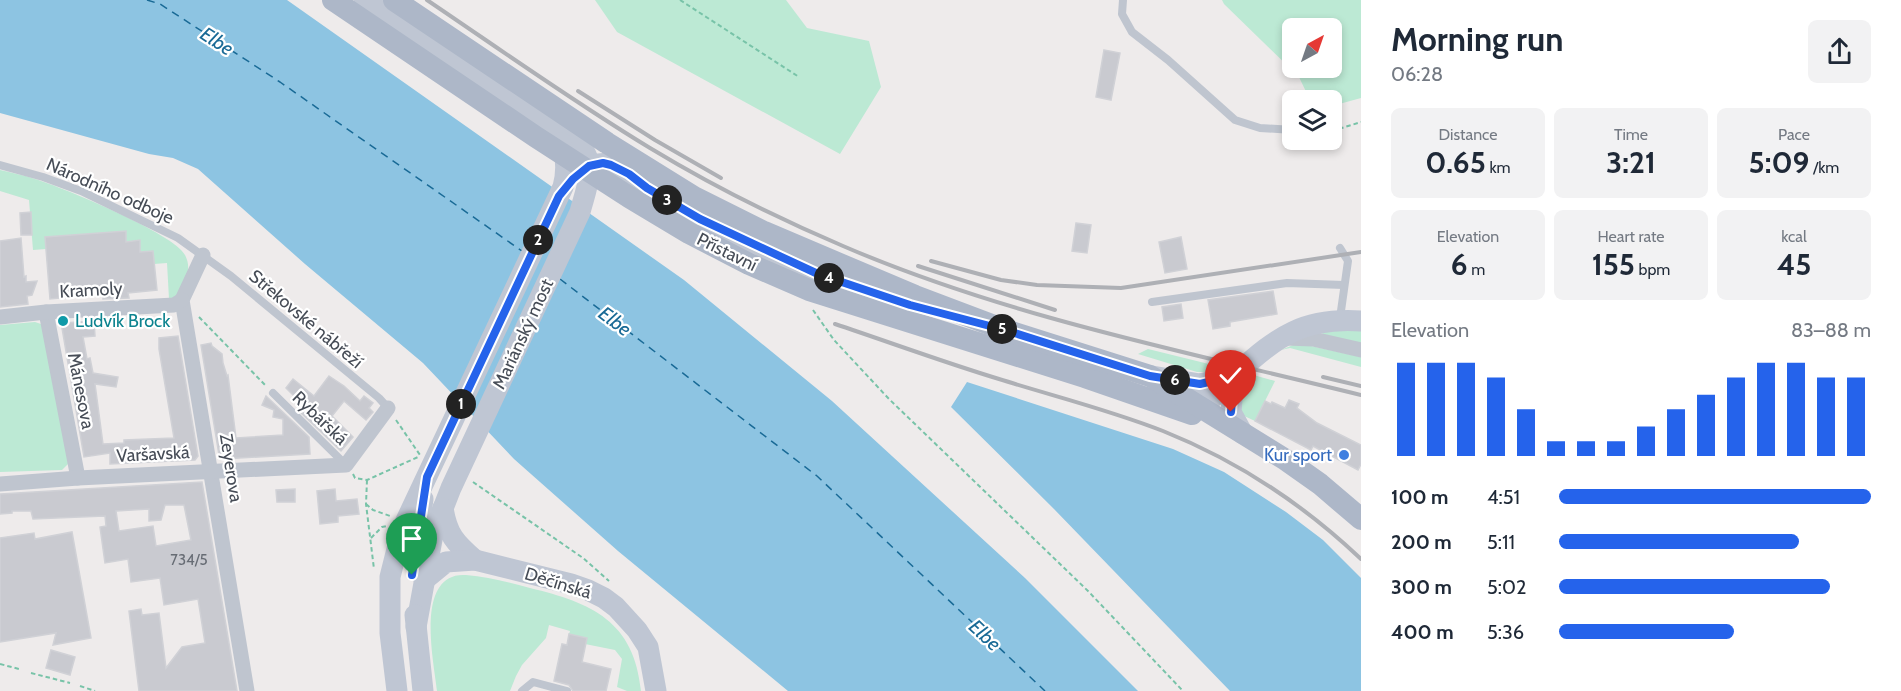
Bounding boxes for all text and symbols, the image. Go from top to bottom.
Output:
north arrow [1282,18,1342,78]
map controls [1282,18,1342,150]
text: Morning run [1391,19,1563,59]
button: share [1808,20,1871,83]
water label: Elbe [196,22,238,60]
text: 06:28 [1391,62,1443,86]
button: layers [1282,90,1342,150]
text: Distance [1439,125,1497,144]
text: Time [1614,125,1648,144]
text: Pace [1778,125,1810,144]
text: 0.65 [1425,144,1486,181]
text: 3:21 [1606,144,1656,181]
text: 5:09 [1749,144,1809,181]
street label: Národního odboje [43,153,177,229]
text: km [1486,158,1511,177]
text: /km [1809,158,1839,177]
pin: 3 [652,185,682,215]
text: 3 [663,190,671,209]
pin: 2 [523,225,553,255]
text: Elevation [1437,227,1499,246]
text: Heart rate [1598,227,1664,246]
text: kcal [1781,227,1807,246]
street label: Přístavní [693,228,761,276]
text: 2 [534,230,542,249]
text: 6 [1451,246,1468,283]
text: 155 [1592,246,1635,283]
text: 45 [1777,246,1811,283]
text: m [1468,260,1485,279]
text: bpm [1635,260,1670,279]
pin: 4 [814,263,844,293]
street label: Střekovské nábřeží [245,265,367,373]
text: 4 [824,268,834,287]
street label: Mariánský most [488,275,558,393]
street label: Kramoly [59,277,123,303]
water label: Elbe [594,301,636,341]
place label: Ludvík Brock [75,310,171,332]
marker: Ludvík Brock [56,314,70,328]
pin: 5 [987,314,1017,344]
text: Elevation [1391,318,1469,342]
text: 83–88 m [1791,318,1871,342]
text: 5 [998,319,1006,338]
pin [1205,350,1256,412]
street label: Mánesova [63,351,99,431]
icon: check [1214,359,1247,392]
pin: 6 [1160,365,1190,395]
text: 6 [1171,370,1180,389]
street label: Rybářská [288,386,352,450]
pin: 1 [446,389,476,419]
text: 1 [458,394,464,413]
street label: Zeyerova [215,432,247,504]
street label: Varšavská [116,441,190,467]
place label: Kur sport [1264,444,1332,466]
marker: Kur sport [1337,448,1351,462]
text: 100 m [1391,485,1449,509]
text: 4:51 [1487,485,1520,509]
pin [386,513,437,575]
icon: arrive [395,522,428,555]
text: 200 m [1391,530,1452,554]
text: 5:11 [1487,530,1515,554]
house number: 734/5 [170,551,208,569]
street label: Děčínská [522,562,594,604]
text: 300 m [1391,575,1452,599]
text: 5:02 [1487,575,1526,599]
water label: Elbe [964,614,1006,656]
text: 400 m [1391,620,1454,644]
text: 5:36 [1487,620,1524,644]

